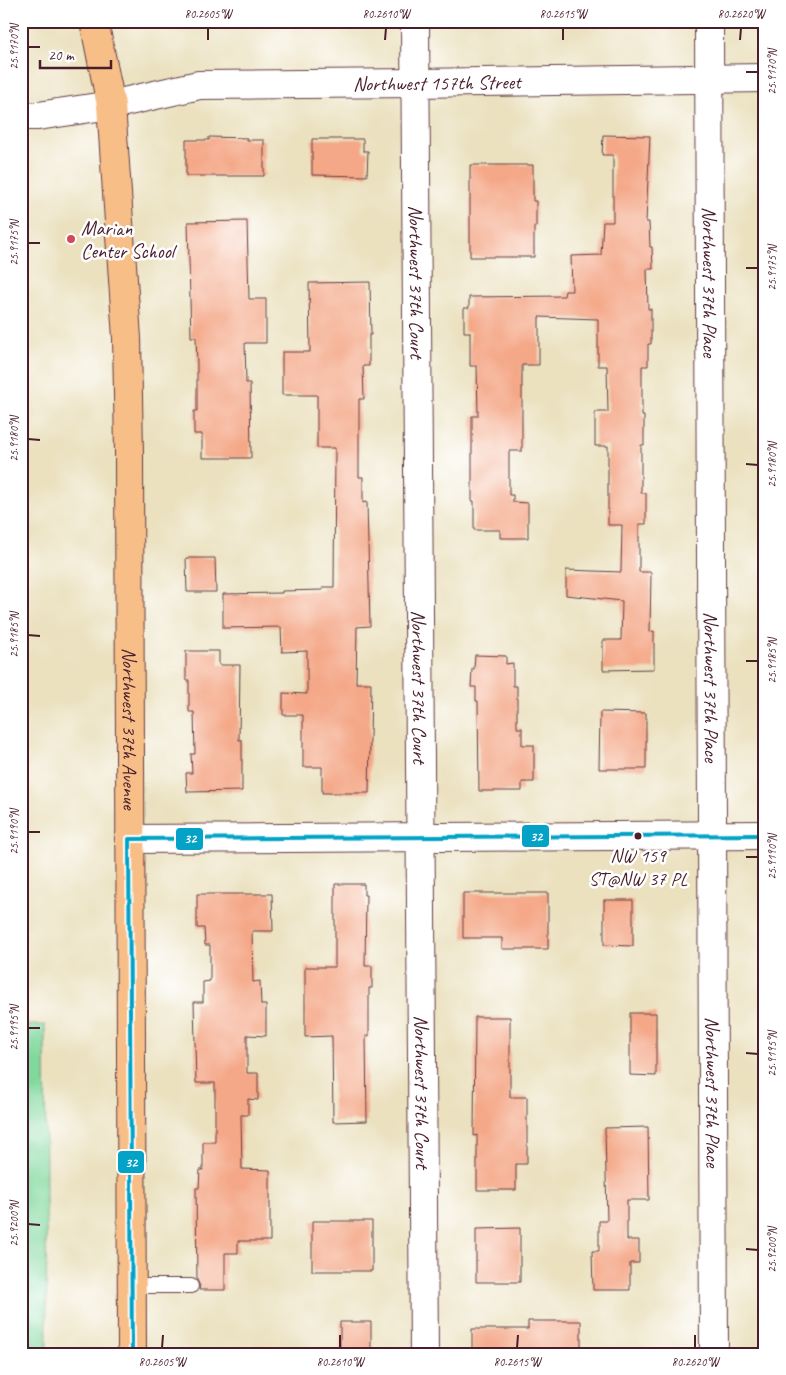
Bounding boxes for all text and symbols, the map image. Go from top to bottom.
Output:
text: 80.2605°W [185,6,234,22]
text: 80.2610°W [363,6,412,22]
text: 80.2615°W [540,6,589,22]
text: 80.2620°W [718,6,767,22]
text: 25.9170°N [6,23,22,70]
scale bar [40,38,111,70]
text: 20 m [48,46,75,65]
text: 25.9170°N [764,48,780,95]
street label: Northwest 157th Street [353,69,523,97]
street label: Northwest 37th Court [403,205,429,361]
street label: Northwest 37th Place [697,207,722,359]
place label: Marian Center School [81,216,178,264]
text: 25.9175°N [6,219,22,266]
marker: Marian Center School [65,233,77,245]
text: 25.9175°N [764,244,780,291]
text: 25.9180°N [6,415,22,462]
text: 25.9180°N [764,441,780,488]
street label: Northwest 37th Court [406,610,432,766]
text: 25.9185°N [6,611,22,658]
street label: Northwest 37th Place [698,612,724,764]
text: 25.9185°N [764,637,780,684]
street label: Northwest 37th Avenue [117,648,142,811]
text: 25.9190°N [6,808,22,855]
line badge: 32 [521,824,550,848]
line badge: 32 [175,827,204,851]
text: 32 [530,828,544,845]
text: 32 [184,830,198,847]
marker: NW 159 ST@NW 37 PL [633,831,643,841]
text: 25.9190°N [764,833,780,880]
place label: NW 159 ST@NW 37 PL [589,844,688,891]
text: 25.9195°N [6,1004,22,1051]
street label: Northwest 37th Court [409,1015,435,1171]
street label: Northwest 37th Place [700,1017,725,1169]
text: 25.9195°N [764,1030,780,1077]
line badge: 32 [117,1150,145,1174]
text: 32 [125,1154,139,1171]
text: 25.9200°N [6,1200,22,1247]
text: 25.9200°N [764,1226,780,1273]
text: 80.2605°W [139,1354,188,1370]
text: 80.2610°W [317,1354,366,1370]
text: 80.2615°W [494,1354,543,1370]
text: 80.2620°W [672,1354,721,1370]

